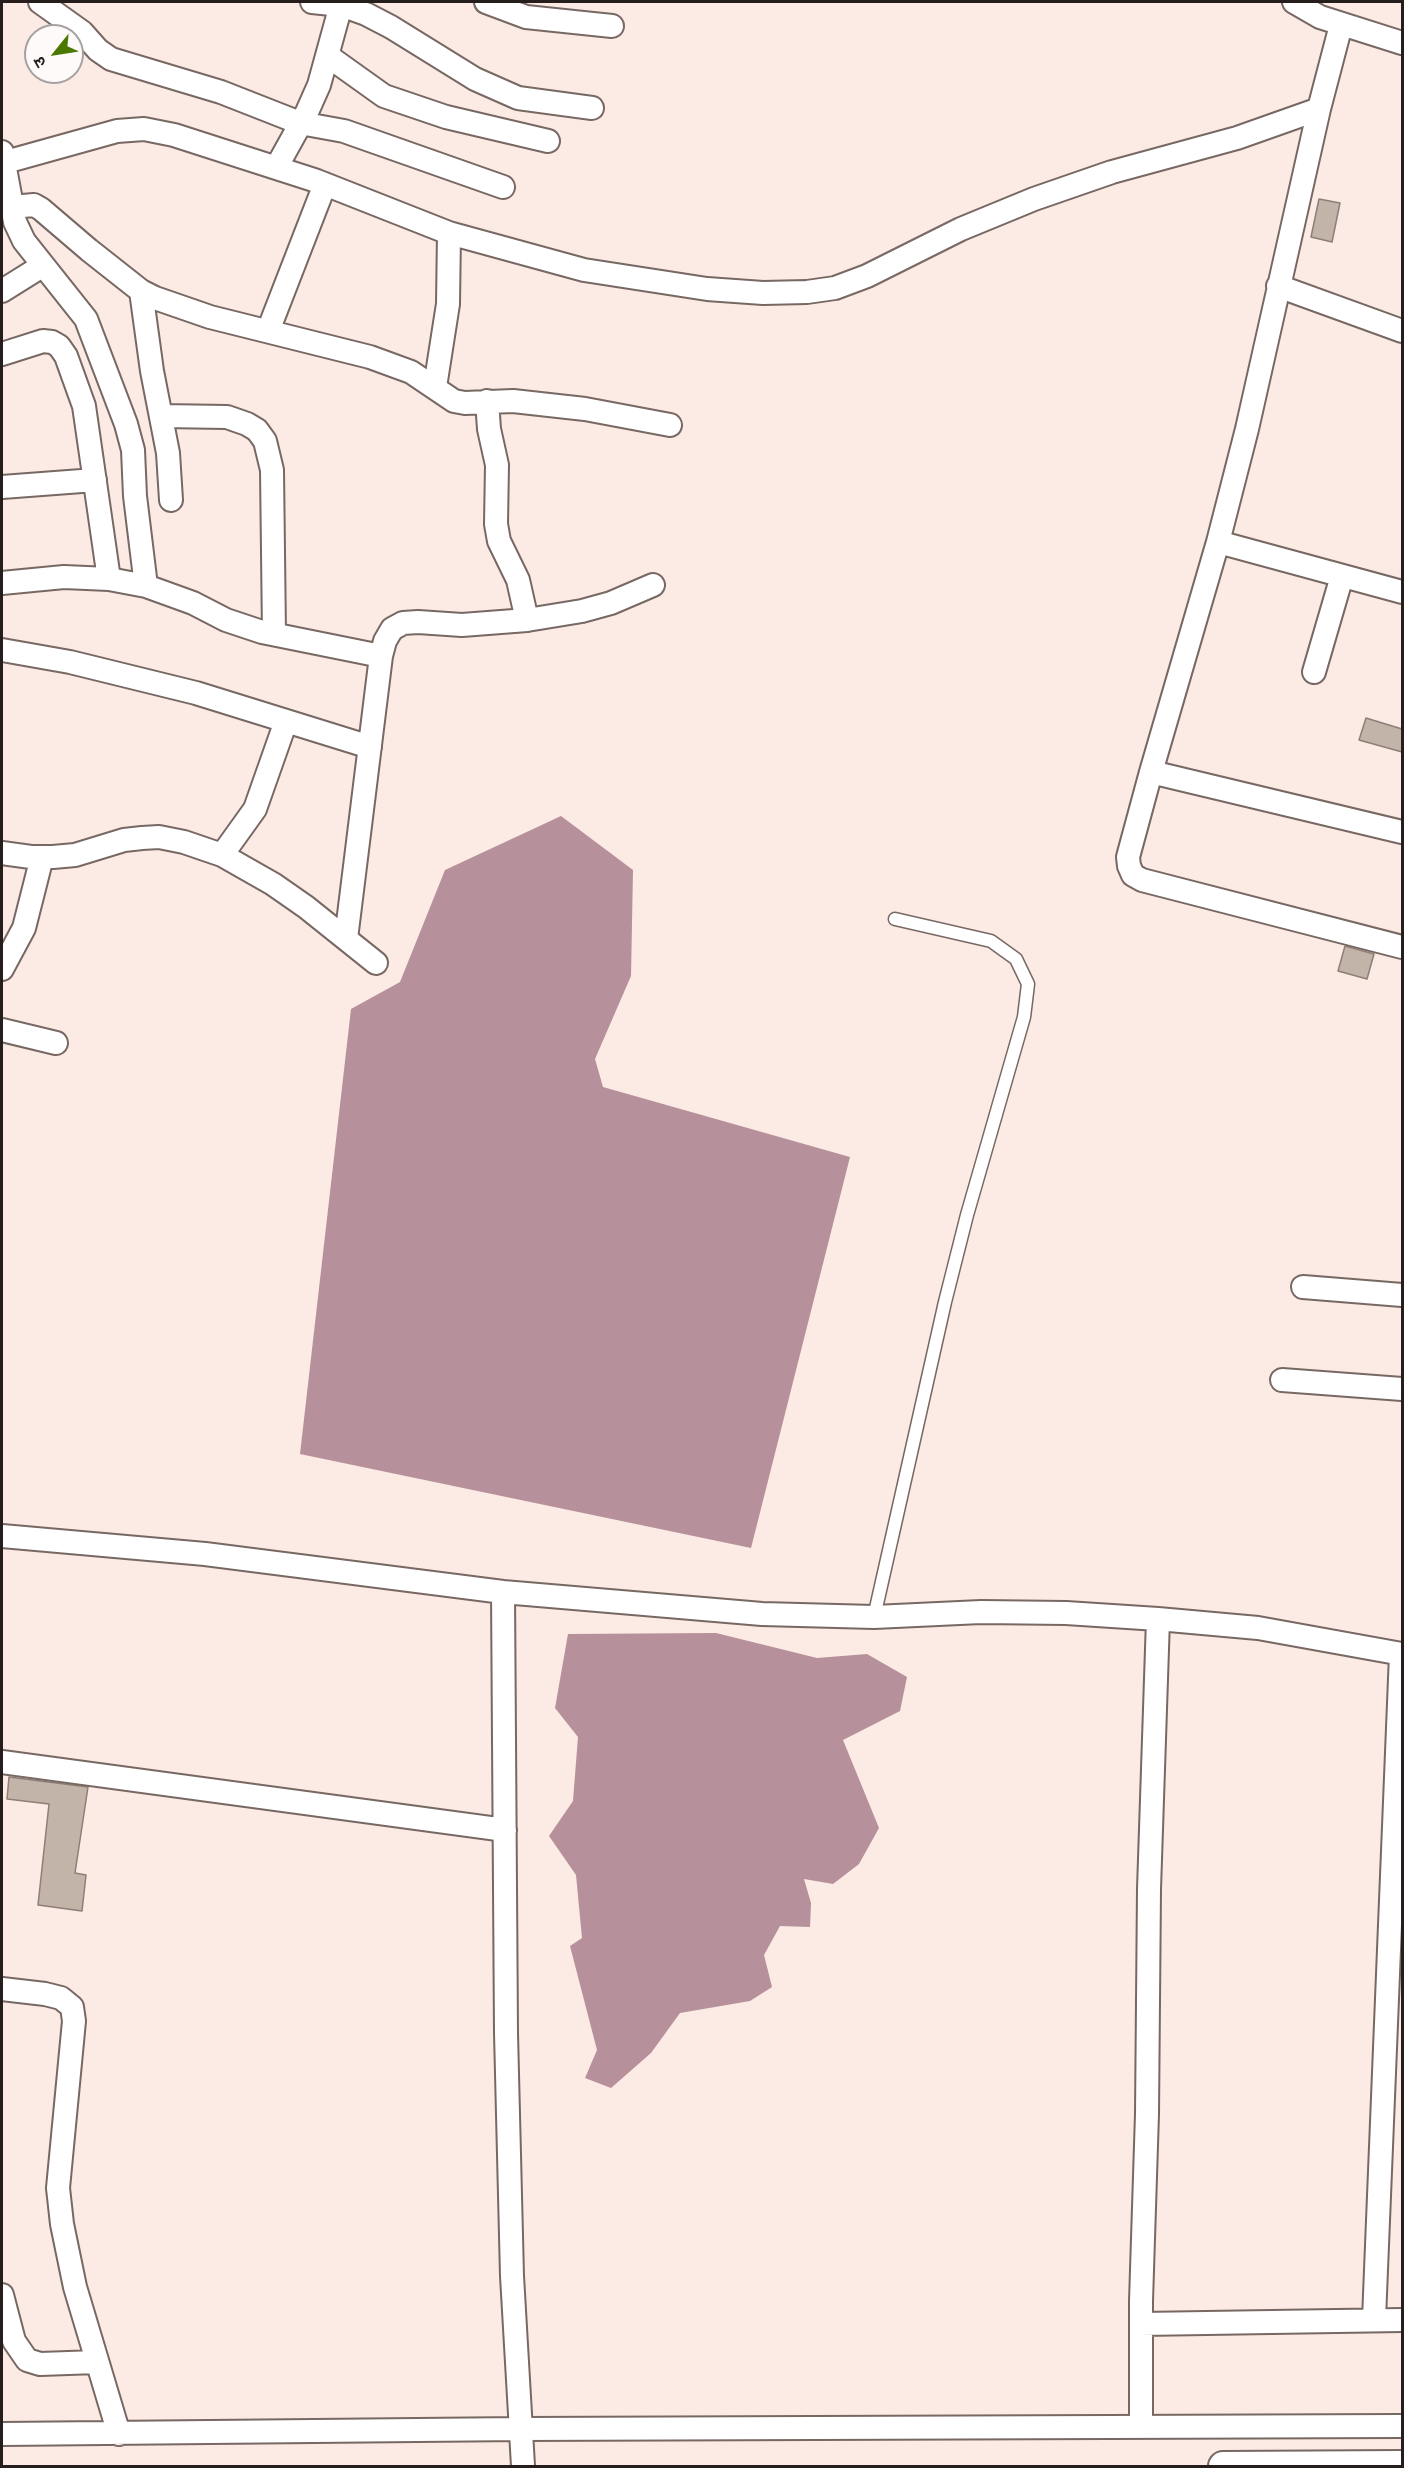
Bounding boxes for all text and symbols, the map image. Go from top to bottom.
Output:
north arrow [24,24,84,84]
text: उ [31,54,49,70]

